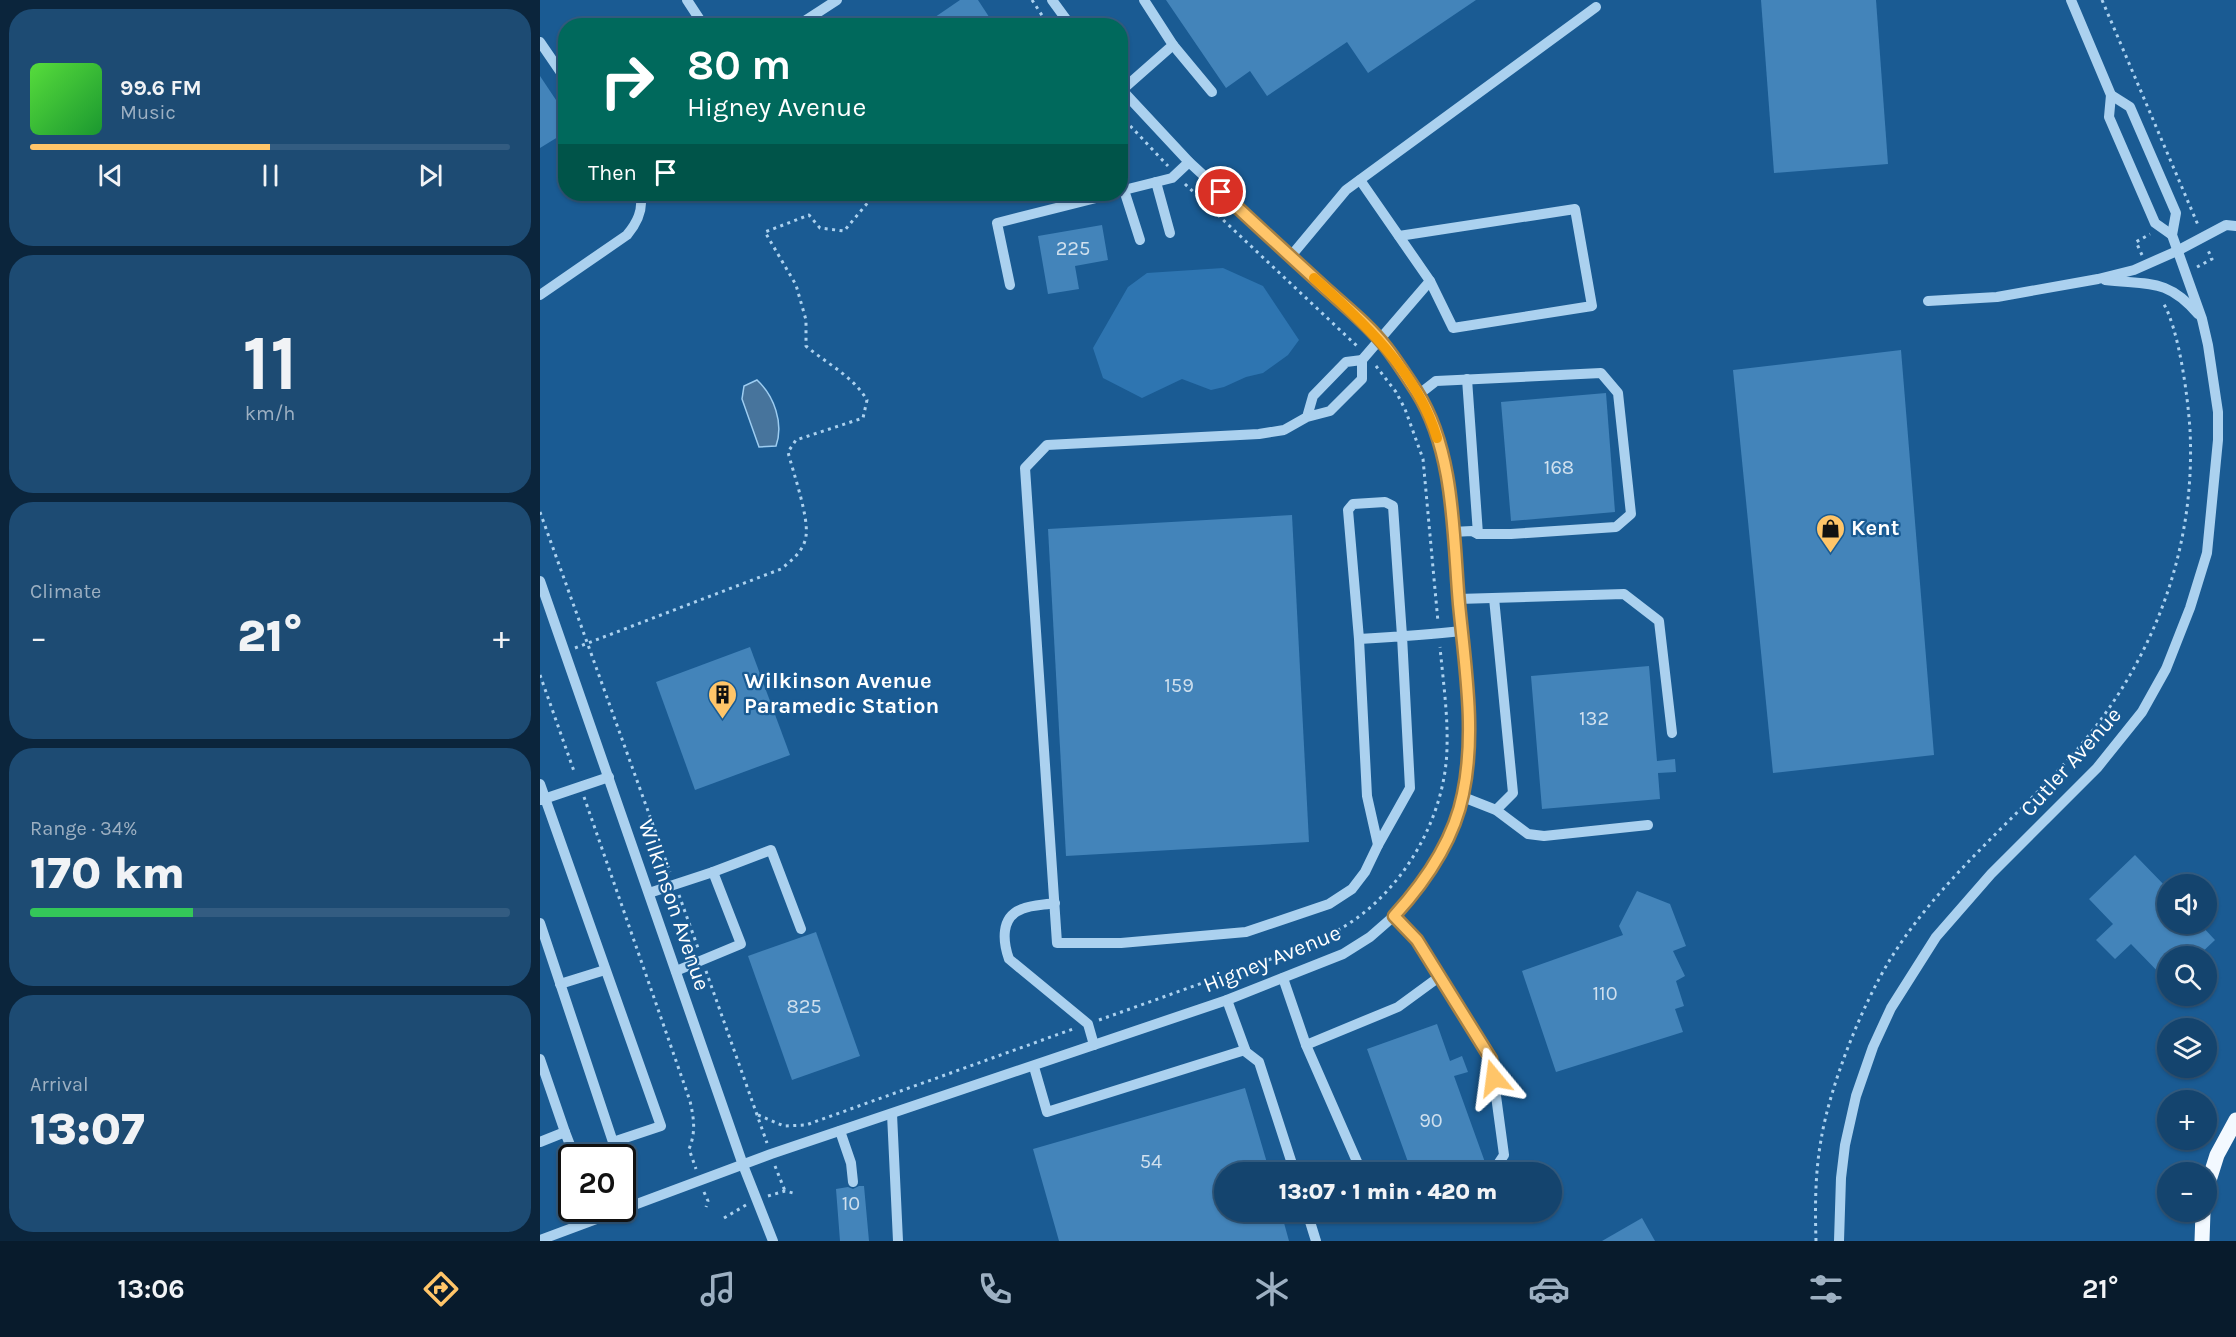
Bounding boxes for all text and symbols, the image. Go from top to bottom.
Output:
text: 80 m [687,40,791,90]
icon: right [588,42,666,120]
text: 99.6 FM [120,75,202,101]
text: Higney Avenue [687,91,866,123]
text: Music [120,101,176,124]
icon: arrive [649,156,682,189]
icon: previous [94,159,127,192]
icon: pause [254,159,287,192]
icon: next [414,159,447,192]
text: Then [588,160,637,186]
pin [1195,166,1246,217]
icon: arrive [1204,175,1237,208]
house number: 225 [1056,237,1090,260]
text: 11 [242,317,298,409]
text: km/h [245,402,295,425]
house number: 168 [1544,456,1574,479]
shop icon: Kent [1814,512,1846,554]
place label: Kent [1851,515,1900,541]
text: Climate [30,580,101,603]
text: 21° [237,610,303,662]
text: − [30,618,47,656]
text: + [493,618,510,656]
place label: Wilkinson Avenue Paramedic Station [744,668,939,719]
house number: 159 [1164,674,1194,697]
building icon: Wilkinson Avenue Paramedic Station [707,678,739,720]
street label: Cutler Avenue [2015,702,2127,822]
house number: 132 [1579,707,1609,730]
street label: Wilkinson Avenue [633,816,715,994]
text: Range · 34% [30,817,137,840]
text: 170 km [30,847,185,899]
map controls [2157,874,2217,1222]
button: sound [2157,874,2217,934]
street label: Higney Avenue [1199,920,1345,998]
button: search [2157,946,2217,1006]
house number: 110 [1592,982,1618,1005]
house number: 825 [786,995,822,1018]
button: layers [2157,1018,2217,1078]
position arrow [1462,1046,1526,1110]
text: Arrival [30,1073,89,1096]
button: + [2157,1090,2217,1150]
text: 13:07 [30,1103,145,1155]
house number: 90 [1419,1109,1443,1132]
speed limit sign: 20 [558,1144,636,1222]
house number: 54 [1140,1150,1162,1173]
button: − [2157,1162,2217,1222]
text: 13:07 · 1 min · 420 m [1279,1179,1497,1205]
house number: 10 [842,1192,860,1215]
icon: directions [420,1268,462,1310]
icon: music [697,1268,739,1310]
icon: phone [974,1268,1016,1310]
icon: climate [1251,1268,1293,1310]
icon: car [1528,1268,1570,1310]
icon: filters [1805,1268,1847,1310]
text: 13:06 [118,1273,185,1305]
text: 21° [2082,1273,2118,1305]

